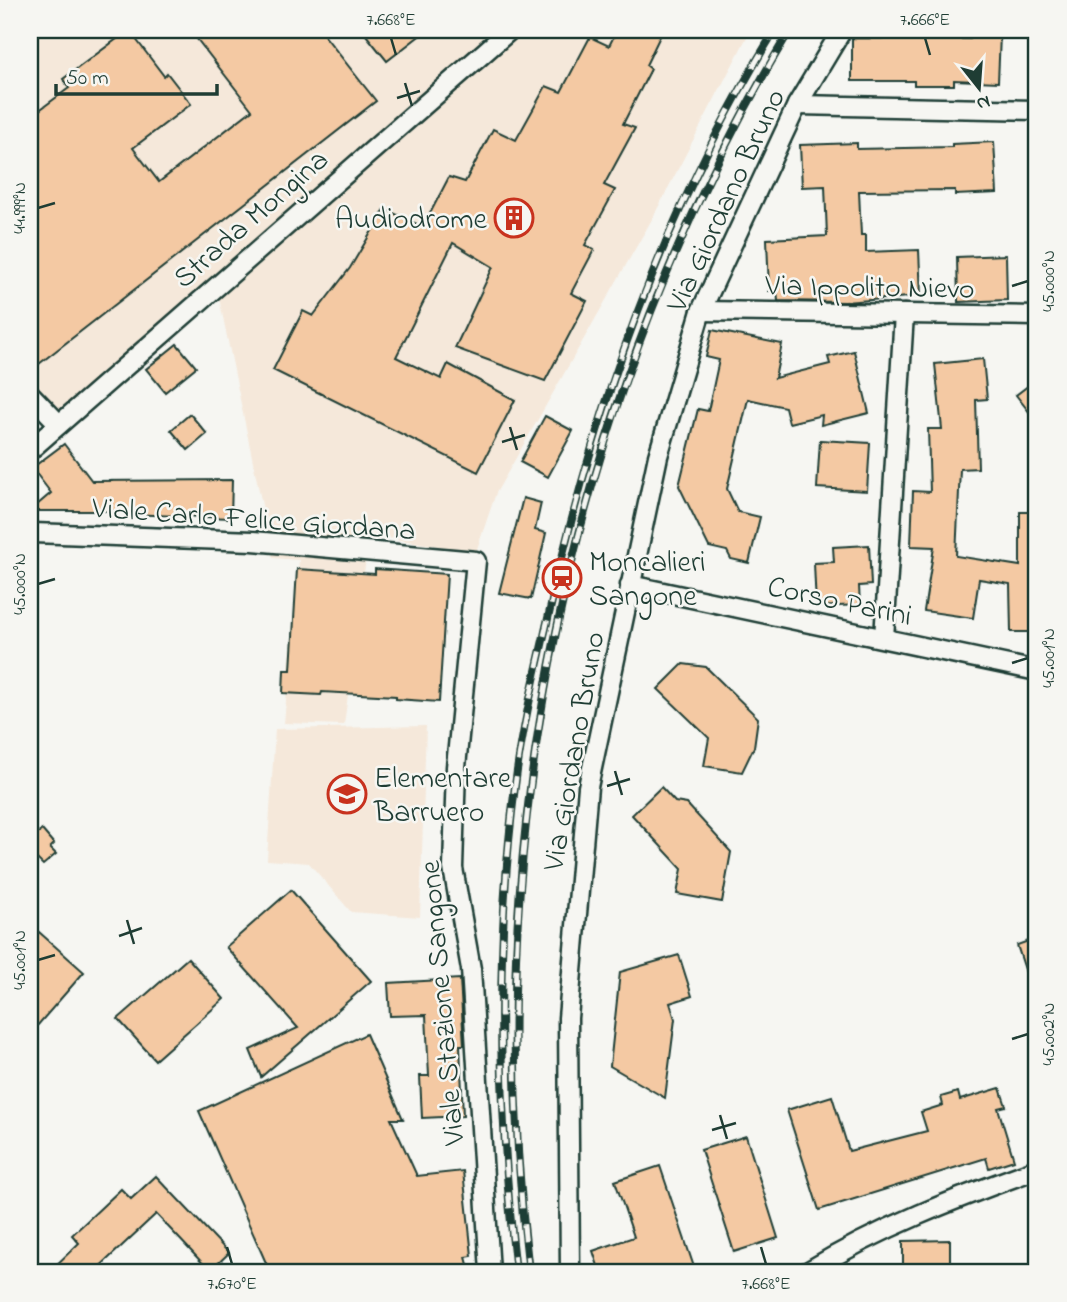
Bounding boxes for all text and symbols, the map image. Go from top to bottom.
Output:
text: 7.668°E [366,8,416,34]
text: 7.666°E [900,8,950,34]
scale bar [56,52,217,96]
north arrow [944,52,1014,122]
text: 50 m [66,64,109,94]
street label: Via Giordano Bruno [656,82,799,321]
text: N [973,87,993,117]
street label: Strada Mongina [164,140,340,300]
text: 44.999°N [8,182,34,234]
building icon: Audiodrome [493,197,535,239]
place label: Audiodrome [335,199,488,243]
text: 45.000°N [1037,250,1063,312]
street label: Via Ippolito Nievo [764,265,975,313]
street label: Viale Carlo Felice Giordana [90,488,417,554]
place label: Moncalieri Sangone [589,542,706,620]
text: 45.000°N [8,553,34,615]
station icon: Moncalieri Sangone [541,557,583,599]
street label: Corso Parini [763,566,916,640]
text: 45.001°N [1037,628,1063,688]
street label: Via Giordano Bruno [533,629,619,875]
place label: Elementare Barruero [373,758,512,836]
school or university icon: Elementare Barruero [326,773,368,815]
street label: Viale Stazione Sangone [410,858,478,1148]
text: 45.001°N [8,930,34,990]
text: 45.002°N [1037,1003,1063,1065]
text: 7.670°E [207,1272,257,1298]
text: 7.668°E [741,1272,791,1298]

